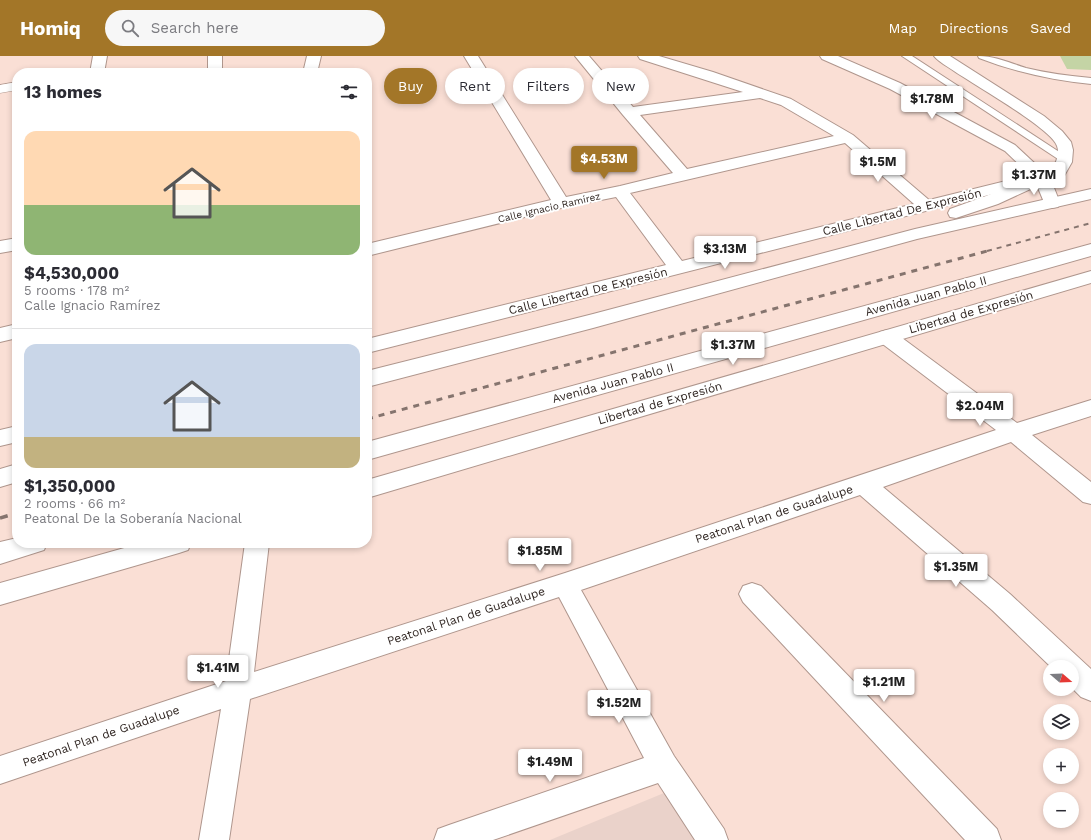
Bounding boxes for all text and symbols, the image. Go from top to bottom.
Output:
search box [105,10,385,46]
text: Homiq [20,17,81,40]
icon: search [119,17,141,39]
text: Search here [151,19,239,37]
text: Map [889,20,917,36]
text: Directions [939,20,1008,36]
text: Saved [1030,20,1071,36]
chip: Buy [384,68,437,104]
chip: Rent [445,68,505,104]
chip: Filters [513,68,584,104]
chip: New [592,68,649,104]
icon: filters [338,81,360,103]
text: 13 homes [24,82,102,102]
pin: $1.78M [899,86,965,120]
text: $1.78M [910,91,954,106]
pin: $4.53M [571,146,637,180]
pin: $1.5M [850,149,906,183]
text: $4.53M [580,151,628,166]
text: $1.5M [859,154,897,169]
icon: home [156,157,228,229]
pin: $1.37M [1001,162,1067,196]
text: $1.37M [1012,167,1056,182]
street label: Calle Libertad De Expresión [821,185,983,239]
street label: Calle Ignacio Ramírez [497,190,602,225]
pin: $3.13M [692,236,758,270]
text: $3.13M [703,241,747,256]
text: $4,530,000 [24,263,119,283]
street label: Calle Libertad De Expresión [507,264,669,318]
street label: Avenida Juan Pablo II [864,273,988,319]
text: 5 rooms · 178 m² [24,283,129,298]
street label: Libertad de Expresión [907,288,1035,336]
text: Calle Ignacio Ramírez [24,298,161,313]
pin: $1.37M [700,332,766,366]
text: $1.37M [711,337,755,352]
street label: Avenida Juan Pablo II [551,360,675,406]
icon: home [156,370,228,442]
street label: Libertad de Expresión [596,379,724,427]
pin: $2.04M [947,393,1013,427]
text: $2.04M [956,398,1004,413]
text: $1,350,000 [24,476,116,496]
street label: Peatonal Plan de Guadalupe [693,482,855,546]
text: 2 rooms · 66 m² [24,496,125,511]
text: Peatonal De la Soberanía Nacional [24,511,242,526]
pin: $1.85M [507,538,573,572]
text: $1.85M [517,543,563,558]
pin: $1.35M [923,554,989,588]
text: $1.35M [934,559,978,574]
street label: Peatonal Plan de Guadalupe [385,584,547,648]
pin: $1.41M [185,655,251,689]
text: $1.41M [196,660,240,675]
north arrow [1043,660,1079,696]
map controls [1043,660,1079,828]
pin: $1.21M [851,669,917,703]
text: $1.21M [863,674,905,689]
pin: $1.52M [586,690,652,724]
text: $1.52M [597,695,641,710]
street label: Peatonal Plan de Guadalupe [21,702,181,769]
button: layers [1043,704,1079,740]
button: + [1043,748,1079,784]
pin: $1.49M [517,749,583,783]
text: $1.49M [527,754,573,769]
button: − [1043,792,1079,828]

